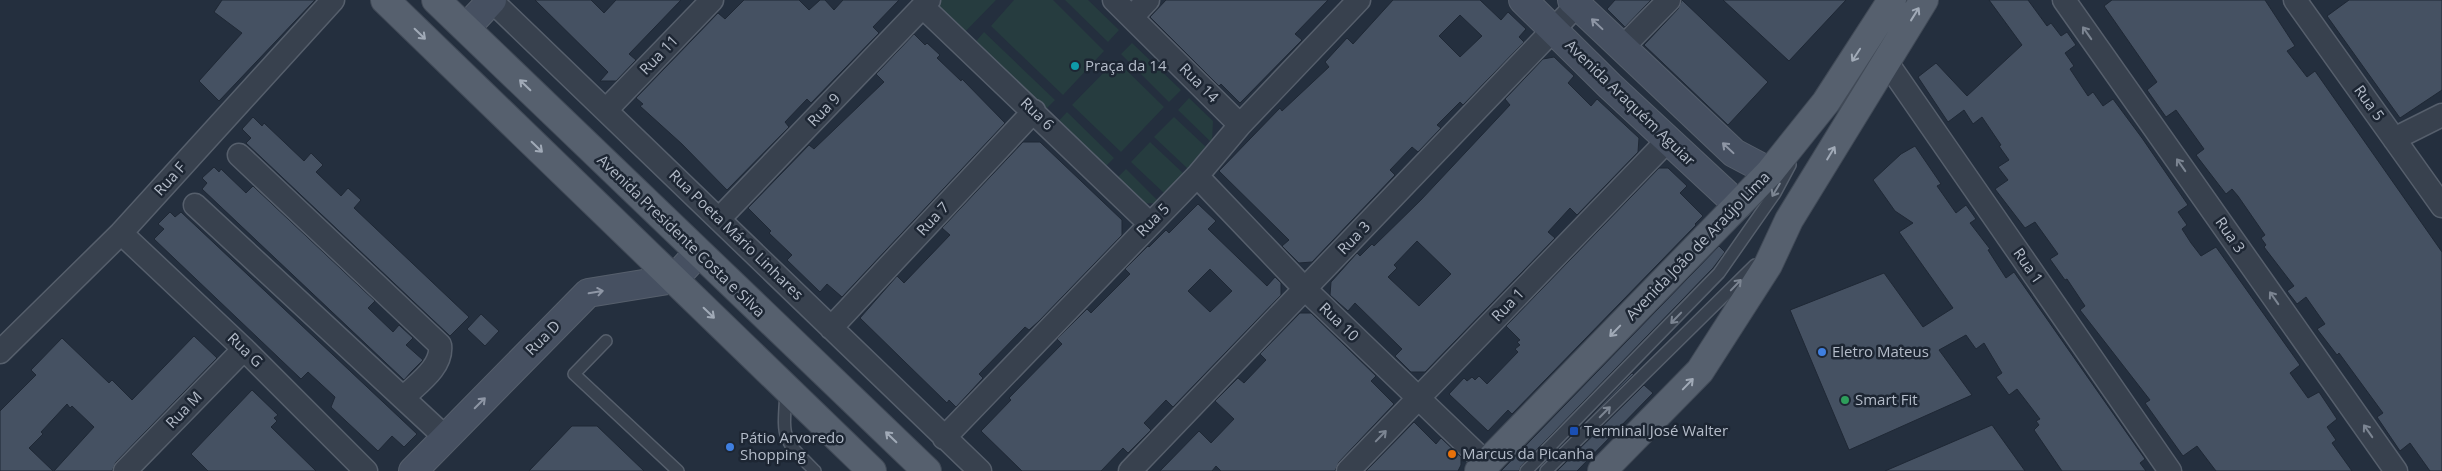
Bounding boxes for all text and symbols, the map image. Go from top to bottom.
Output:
one-way arrow [1911,7,1921,21]
one-way arrow [1591,18,1604,30]
one-way arrow [2082,26,2092,40]
one-way arrow [414,28,426,40]
street label: Rua 11 [634,30,682,78]
street label: Avenida Araquém Aguiar [1561,35,1700,170]
one-way arrow [1851,48,1861,62]
place label: Praça da 14 [1085,55,1167,75]
street label: Rua 14 [1176,58,1224,107]
marker: Praça da 14 [1069,60,1081,72]
one-way arrow [518,79,531,91]
street label: Rua 5 [2350,81,2389,124]
street label: Rua 9 [802,88,844,130]
street label: Rua 6 [1017,92,1059,134]
one-way arrow [531,141,543,153]
one-way arrow [1722,142,1734,154]
one-way arrow [1826,146,1836,160]
street label: Avenida Presidente Costa e Silva [593,150,770,321]
street label: Rua F [149,157,190,199]
one-way arrow [2176,159,2186,173]
street label: Rua Poeta Mário Linhares [665,165,808,304]
street label: Avenida João de Araújo Lima [1621,167,1774,324]
one-way arrow [1770,183,1780,197]
street label: Rua 7 [912,197,953,239]
street label: Rua 5 [1131,198,1173,240]
street label: Rua 3 [2211,213,2250,256]
street label: Rua 3 [1332,216,1374,258]
street label: Rua 1 [2009,244,2048,287]
one-way arrow [1730,278,1742,291]
street label: Rua 1 [1486,283,1528,325]
one-way arrow [588,286,604,296]
one-way arrow [2269,291,2279,305]
street label: Rua 10 [1316,297,1364,345]
one-way arrow [703,307,715,319]
one-way arrow [1670,311,1682,324]
street label: Rua D [521,316,564,359]
one-way arrow [1609,325,1621,337]
street label: Rua G [224,328,268,371]
place label: Eletro Mateus [1832,341,1929,361]
marker: Eletro Mateus [1816,346,1828,358]
one-way arrow [1682,377,1694,390]
street label: Rua M [161,386,206,432]
place label: Smart Fit [1855,389,1918,409]
marker: Smart Fit [1839,394,1851,406]
one-way arrow [473,397,485,409]
one-way arrow [1599,405,1611,418]
place label: Terminal José Walter [1584,420,1728,440]
one-way arrow [2363,424,2373,438]
marker: Terminal José Walter [1568,425,1580,437]
place label: Pátio Arvoredo Shopping [740,427,844,464]
one-way arrow [1375,430,1388,442]
one-way arrow [885,431,898,443]
marker: Pátio Arvoredo Shopping [724,441,736,453]
place label: Marcus da Picanha [1462,443,1594,463]
marker: Marcus da Picanha [1446,448,1458,460]

